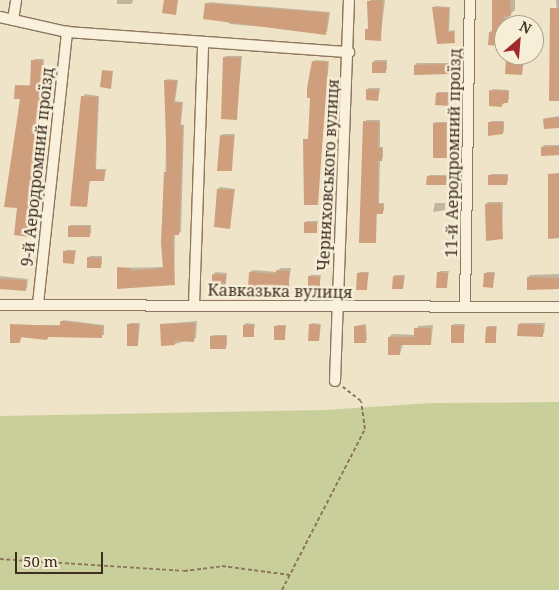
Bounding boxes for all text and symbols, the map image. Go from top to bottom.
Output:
north arrow [494,15,544,65]
text: N [516,16,535,38]
street label: 11-й Аеродромний проїзд [442,48,464,258]
street label: 9-й Аеродромний проїзд [17,67,57,267]
street label: Черняховського вулиця [313,78,343,272]
street label: Кавказька вулиця [207,280,353,302]
scale bar [18,542,105,574]
text: 50 m [23,551,58,571]

